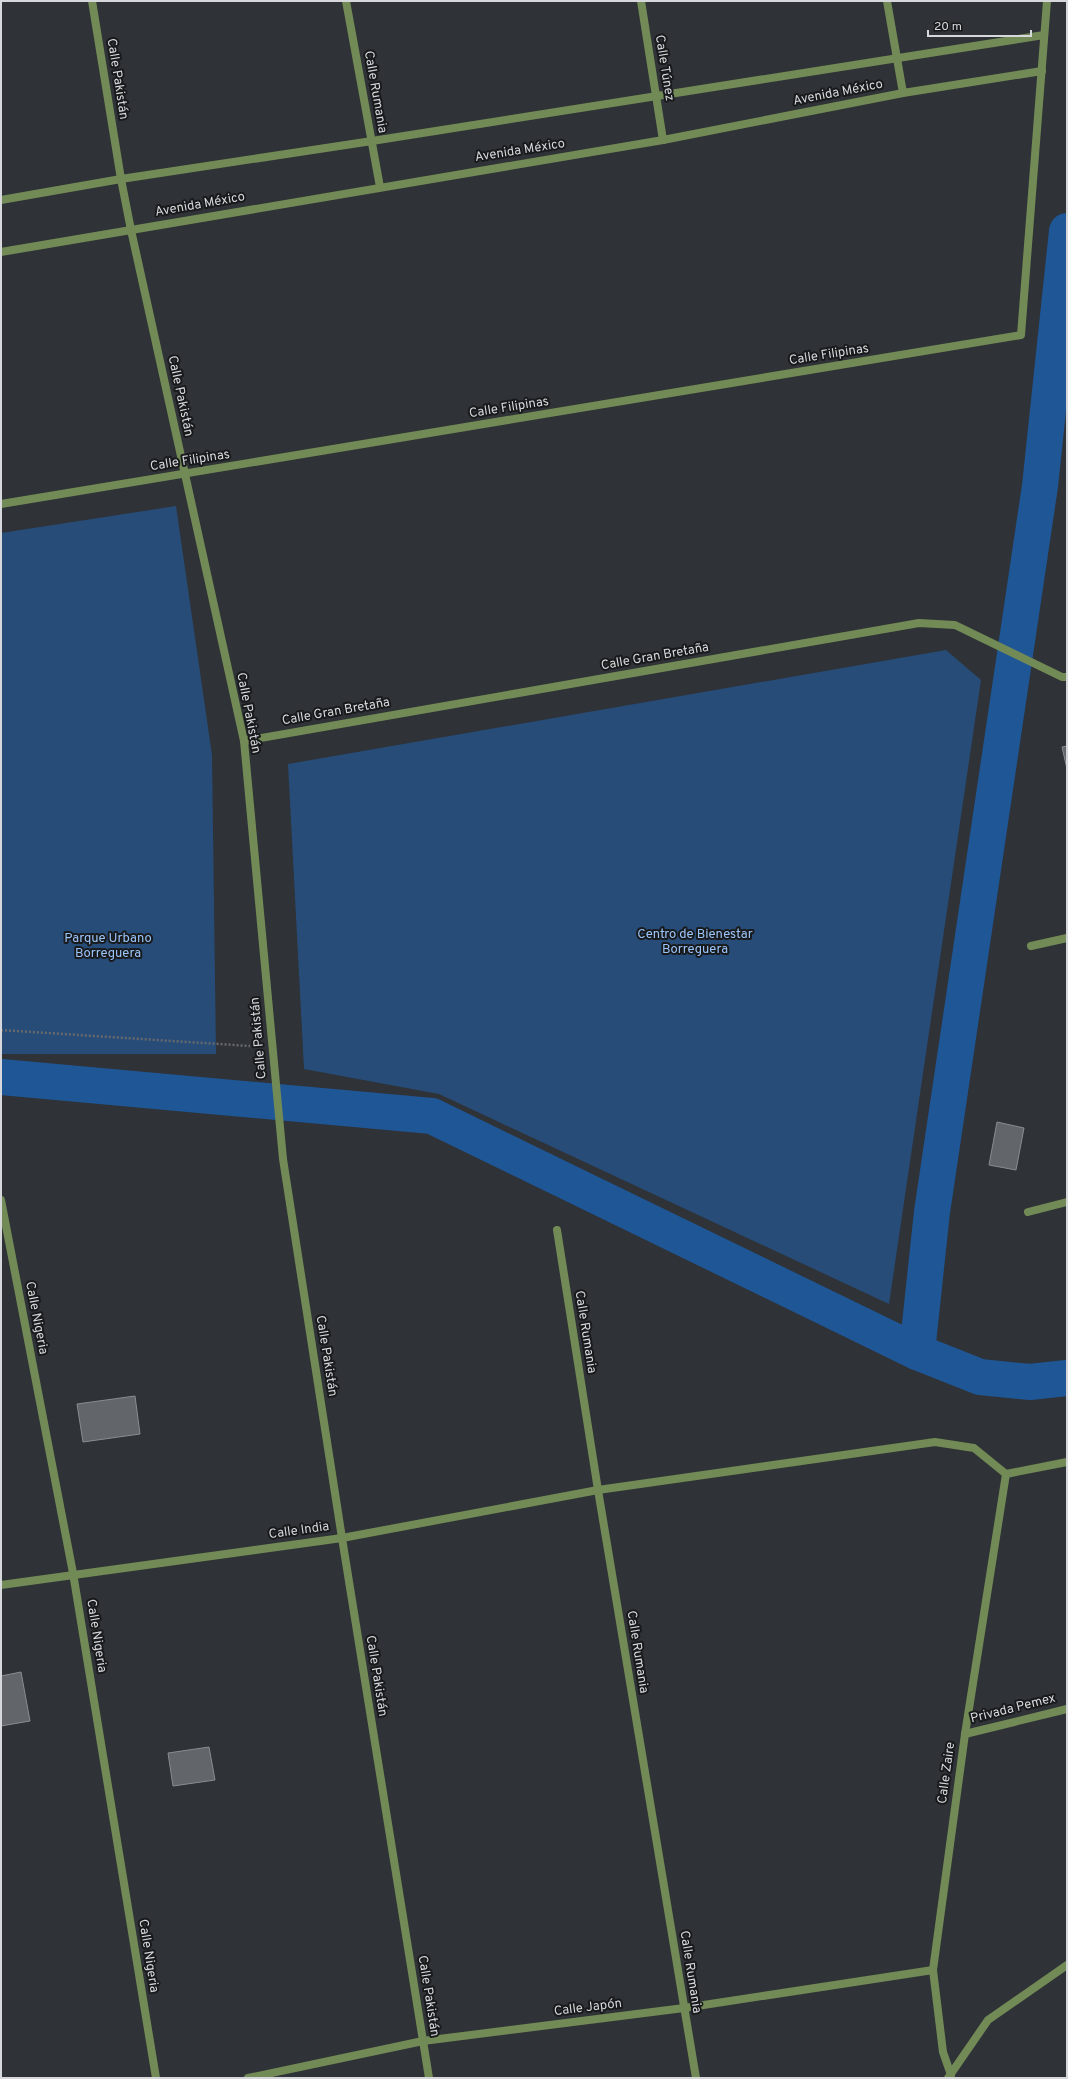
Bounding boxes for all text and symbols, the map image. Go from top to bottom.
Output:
scale bar [928,12,1031,38]
text: 20 m [934,19,962,35]
street label: Calle Túnez [651,34,677,102]
street label: Calle Pakistán [103,37,131,121]
street label: Calle Rumania [360,49,390,135]
street label: Avenida México [792,76,884,110]
street label: Avenida México [474,136,566,166]
street label: Avenida México [154,189,246,221]
street label: Calle Filipinas [788,341,870,369]
street label: Calle Pakistán [164,354,196,438]
street label: Calle Filipinas [468,394,550,422]
street label: Calle Filipinas [149,447,231,475]
street label: Calle Gran Bretaña [600,640,710,674]
street label: Calle Pakistán [232,671,264,755]
street label: Calle Gran Bretaña [281,695,391,729]
park label: Centro de Bienestar Borreguera [637,927,753,958]
park label: Parque Urbano Borreguera [64,931,152,962]
street label: Calle Pakistán [247,996,271,1080]
street label: Calle Nigeria [21,1280,51,1356]
street label: Calle Rumania [571,1290,599,1374]
street label: Calle Pakistán [312,1314,340,1398]
street label: Calle India [268,1519,330,1543]
street label: Calle Nigeria [82,1598,110,1674]
street label: Calle Rumania [623,1610,651,1694]
street label: Calle Pakistán [362,1634,390,1718]
street label: Privada Pemex [969,1691,1057,1727]
street label: Calle Zaire [935,1741,959,1805]
street label: Calle Nigeria [134,1918,162,1994]
street label: Calle Rumania [676,1930,704,2014]
street label: Calle Pakistán [414,1954,442,2038]
street label: Calle Japón [553,1996,623,2020]

